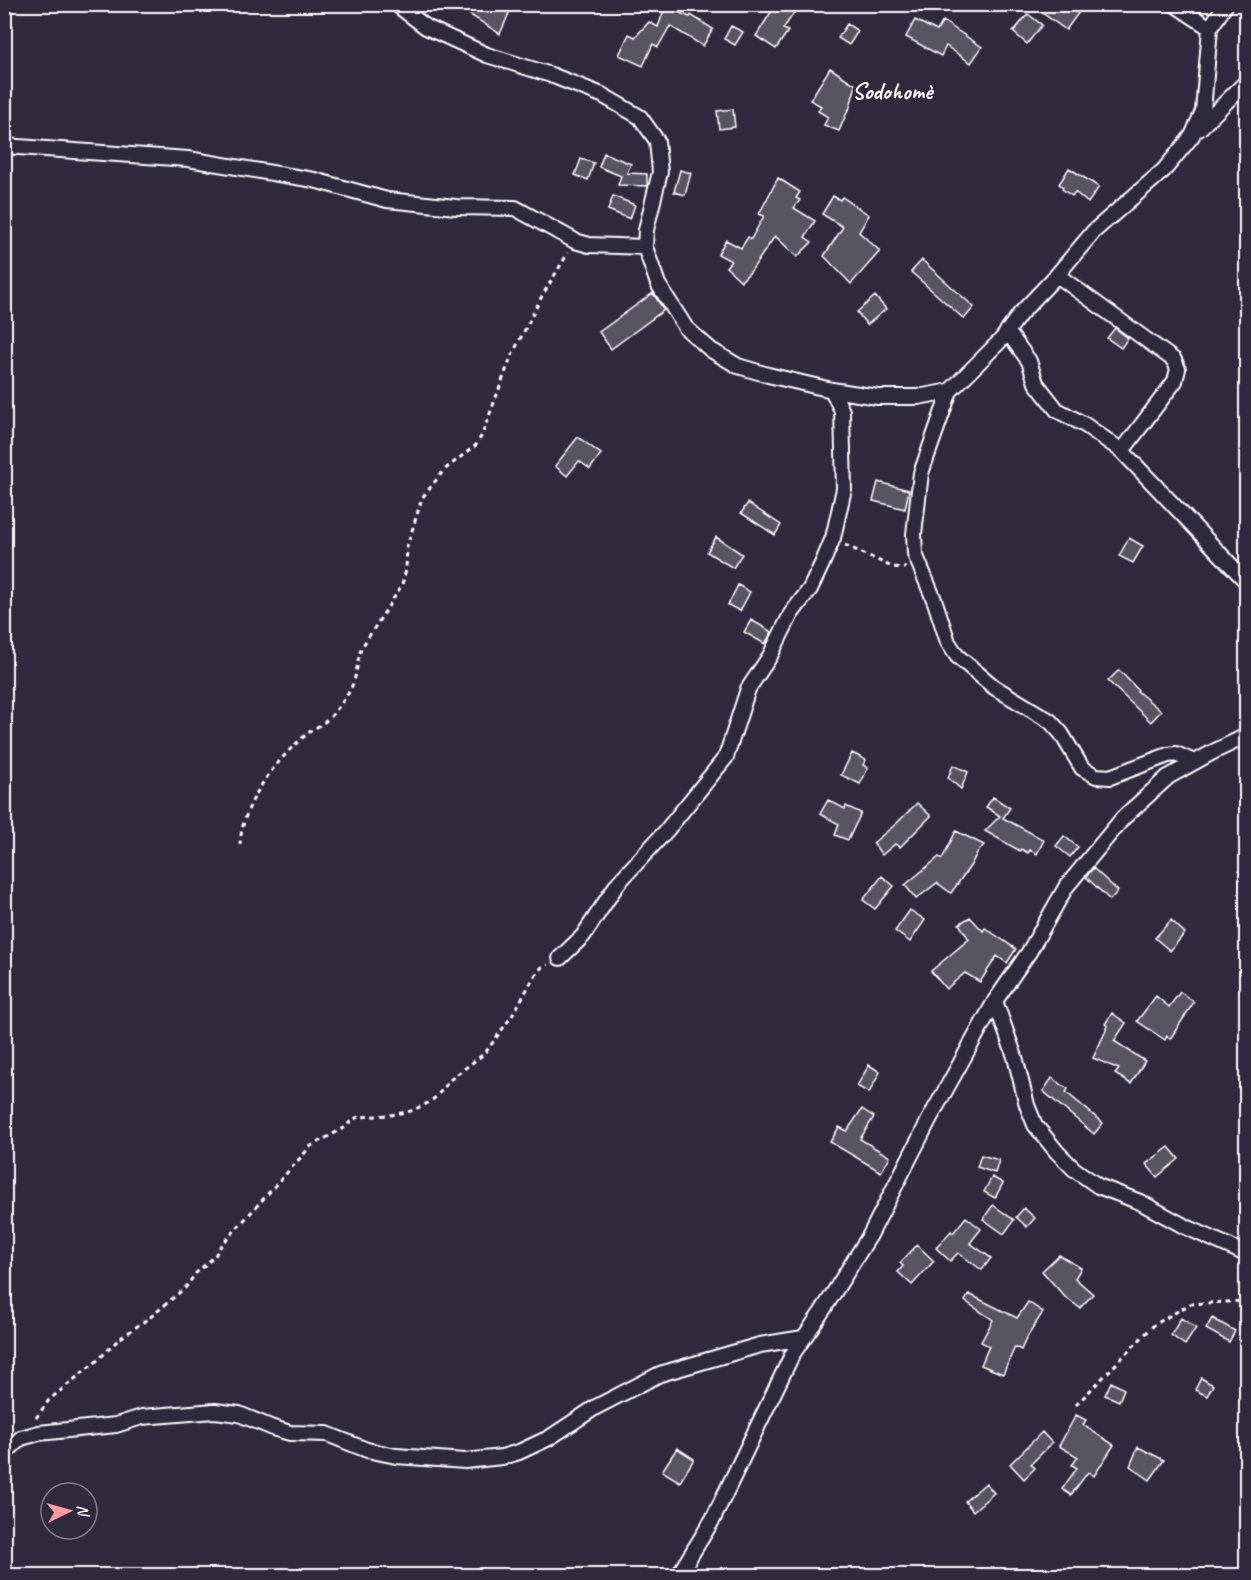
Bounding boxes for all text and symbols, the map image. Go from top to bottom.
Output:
district label: Sodohomè [852,76,934,106]
north arrow [39,1481,99,1541]
text: N [73,1504,94,1519]

